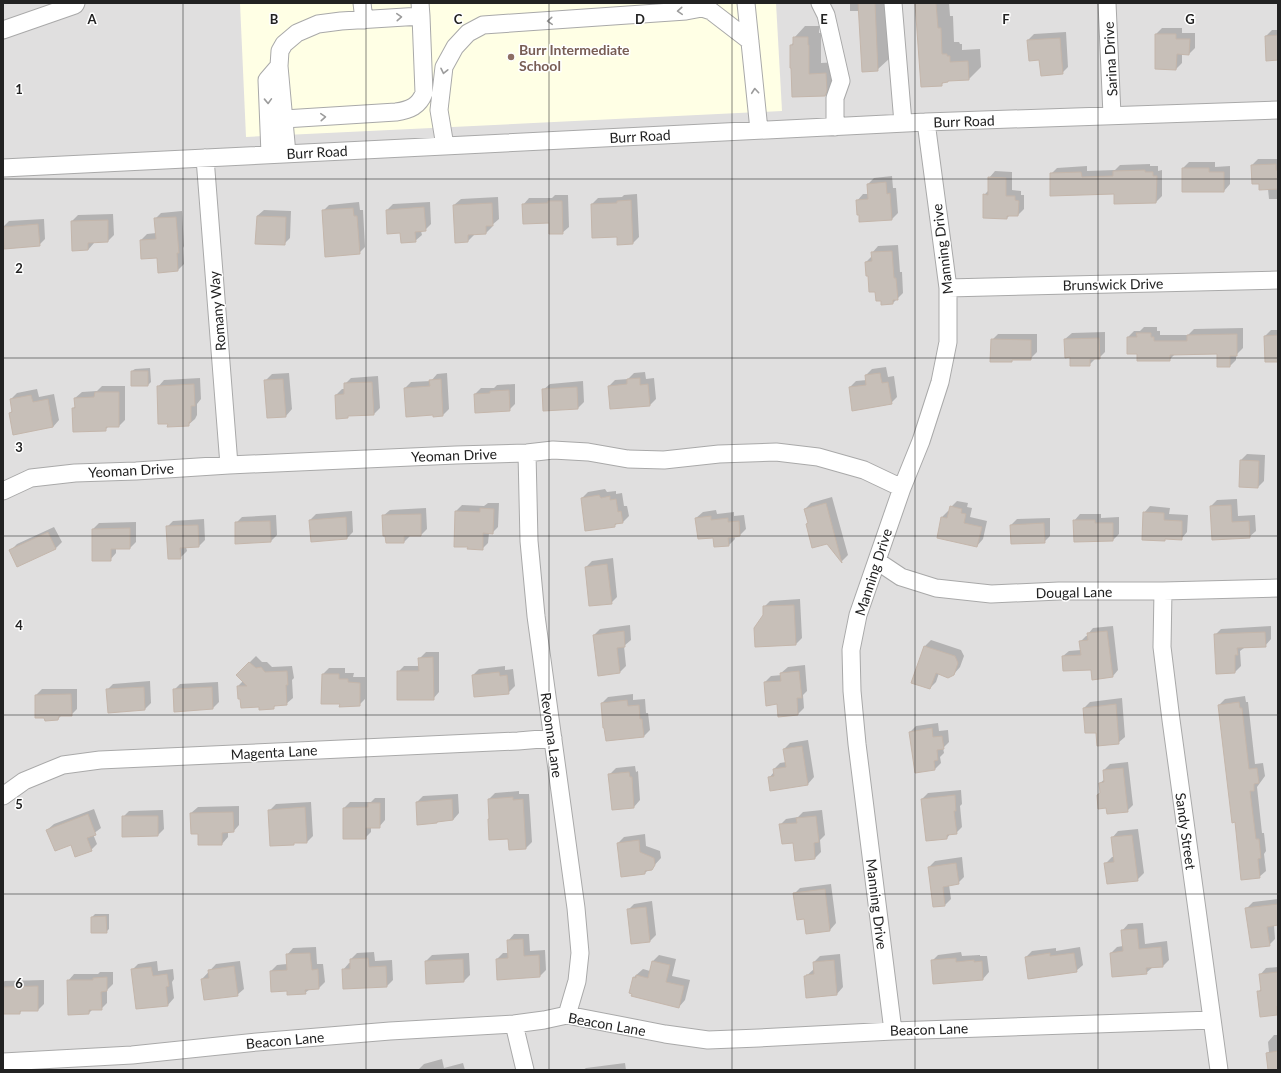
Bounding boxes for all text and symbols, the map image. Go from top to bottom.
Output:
one-way arrow [677,7,683,16]
text: A [86,11,97,27]
text: B [270,11,279,27]
text: C [454,11,463,27]
text: D [635,11,645,27]
text: E [820,11,828,27]
text: F [1002,11,1010,27]
text: G [1185,11,1195,27]
one-way arrow [396,13,402,22]
one-way arrow [547,16,553,25]
street label: Sarina Drive [1100,21,1120,97]
place label: Burr Intermediate School [519,41,630,74]
marker: Burr Intermediate School [506,52,516,62]
one-way arrow [440,68,449,74]
text: 1 [15,81,23,97]
one-way arrow [751,88,760,94]
one-way arrow [263,98,272,104]
street label: Burr Road [933,111,995,131]
one-way arrow [320,112,326,121]
street label: Burr Road [609,126,671,146]
street label: Burr Road [286,142,348,162]
street label: Manning Drive [928,203,956,295]
text: 2 [15,260,23,276]
street label: Romany Way [205,269,229,352]
street label: Brunswick Drive [1062,275,1164,293]
text: 3 [15,439,23,455]
street label: Yeoman Drive [411,445,497,465]
street label: Yeoman Drive [88,459,174,481]
street label: Manning Drive [851,526,895,618]
street label: Dougal Lane [1035,583,1113,601]
text: 4 [15,617,23,633]
street label: Revonna Lane [538,691,566,779]
street label: Magenta Lane [230,741,318,763]
street label: Sandy Street [1172,791,1200,871]
text: 5 [15,796,23,812]
street label: Manning Drive [863,858,891,950]
text: 6 [15,975,23,991]
street label: Beacon Lane [567,1009,647,1039]
street label: Beacon Lane [889,1019,969,1039]
street label: Beacon Lane [245,1028,325,1052]

